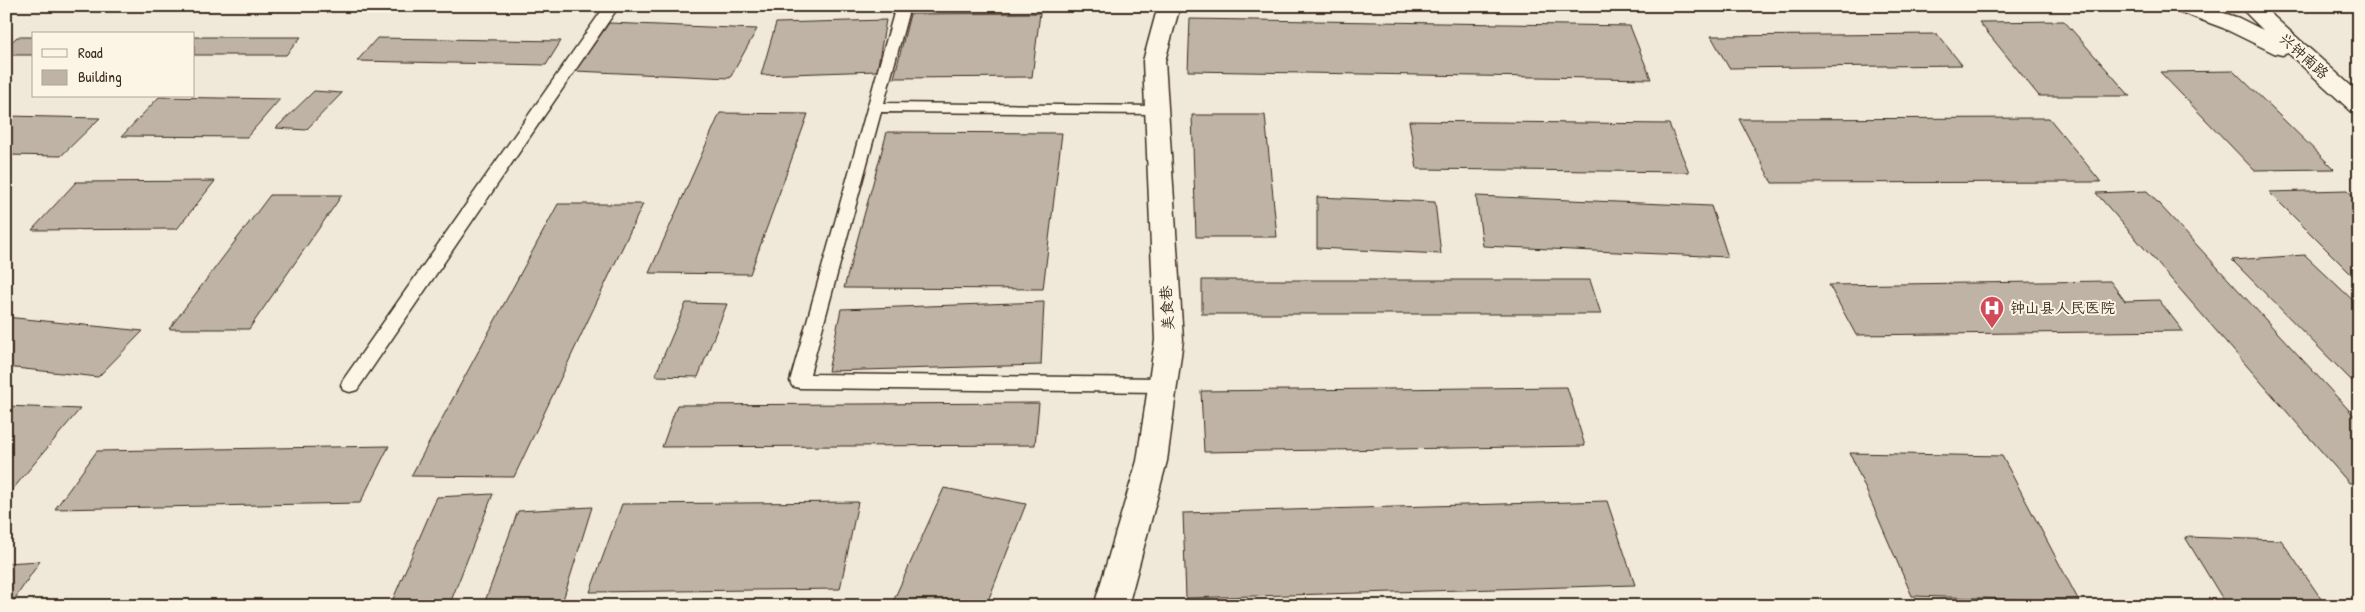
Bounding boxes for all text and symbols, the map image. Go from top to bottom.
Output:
street label: 兴钟南路 [2275,28,2334,84]
legend [32,32,195,98]
text: Road [78,42,103,63]
text: Building [78,66,122,87]
street label: 美食巷 [1155,285,1178,331]
hospital icon: 钟山县人民医院 [1979,295,2005,329]
place label: 钟山县人民医院 [2010,297,2115,318]

